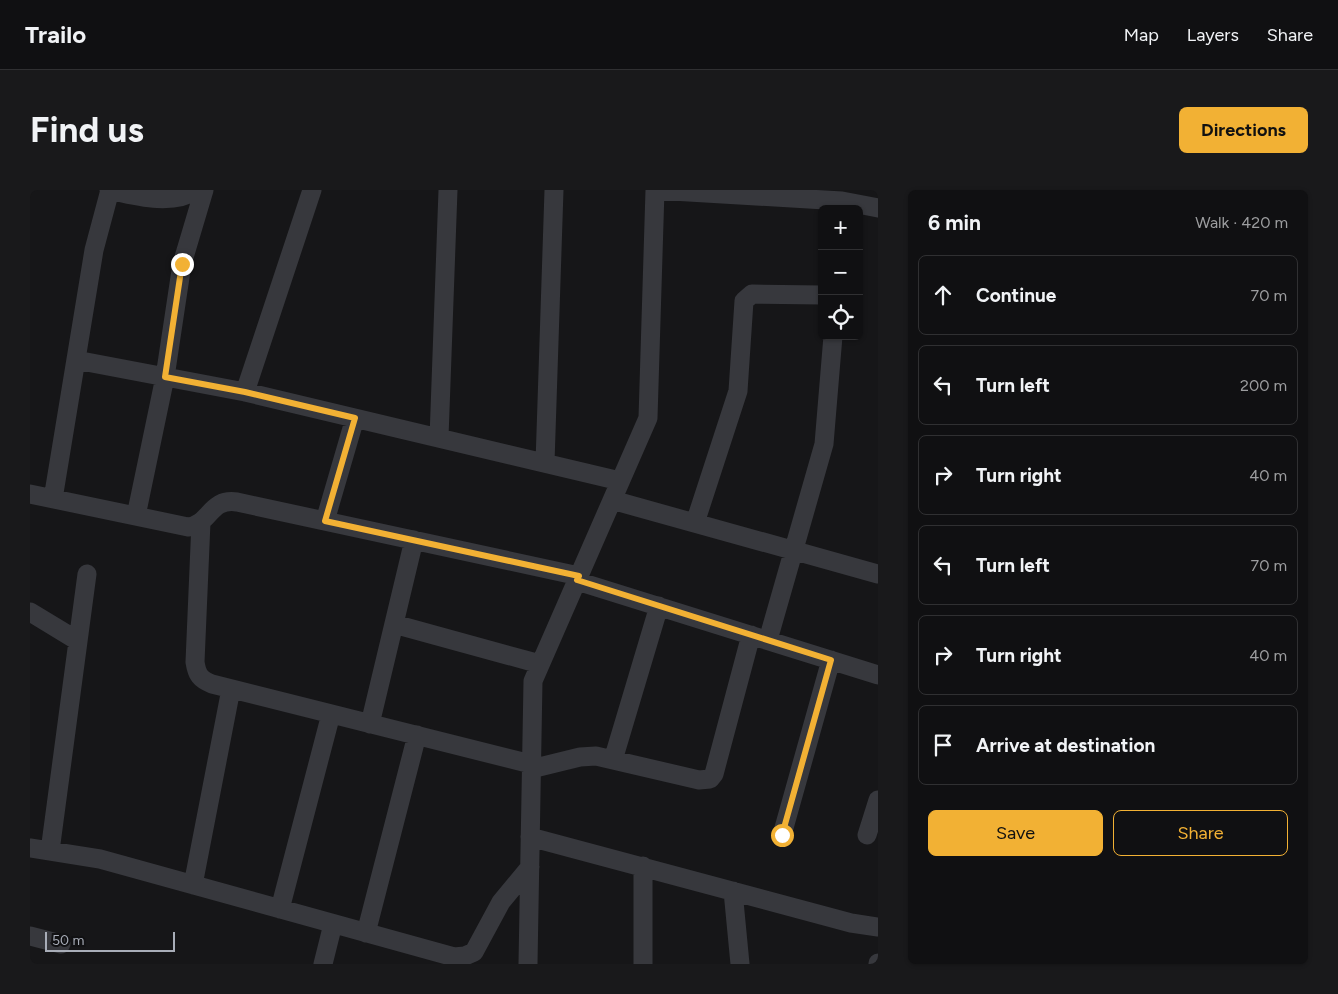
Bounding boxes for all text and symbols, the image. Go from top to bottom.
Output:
text: Trailo [25,20,86,49]
text: Map [1124,24,1159,46]
text: Layers [1187,24,1239,46]
text: Share [1267,24,1313,46]
button: Directions [1179,107,1308,153]
text: Find us [30,109,144,151]
map controls [818,205,863,340]
button: + [818,205,863,250]
text: 6 min [928,210,981,235]
text: Walk · 420 m [1195,213,1288,232]
button: − [818,250,863,295]
route end [171,253,194,276]
icon: ahead [929,281,957,309]
text: Continue [976,284,1056,307]
text: 70 m [1251,286,1287,305]
button: locate [818,295,863,340]
icon: left [929,371,957,399]
text: Turn left [976,374,1050,397]
text: 200 m [1240,376,1287,395]
icon: right [929,461,957,489]
text: Turn right [976,464,1062,487]
text: 40 m [1249,466,1287,485]
icon: left [929,551,957,579]
text: Turn left [976,554,1050,577]
text: 70 m [1251,556,1287,575]
icon: right [929,641,957,669]
text: Turn right [976,644,1062,667]
text: 40 m [1249,646,1287,665]
icon: arrive [929,731,957,759]
text: Arrive at destination [976,734,1155,757]
button: Save [928,810,1103,856]
button: Share [1113,810,1288,856]
route start [771,824,794,847]
scale bar [45,929,175,952]
text: 50 m [52,932,84,949]

